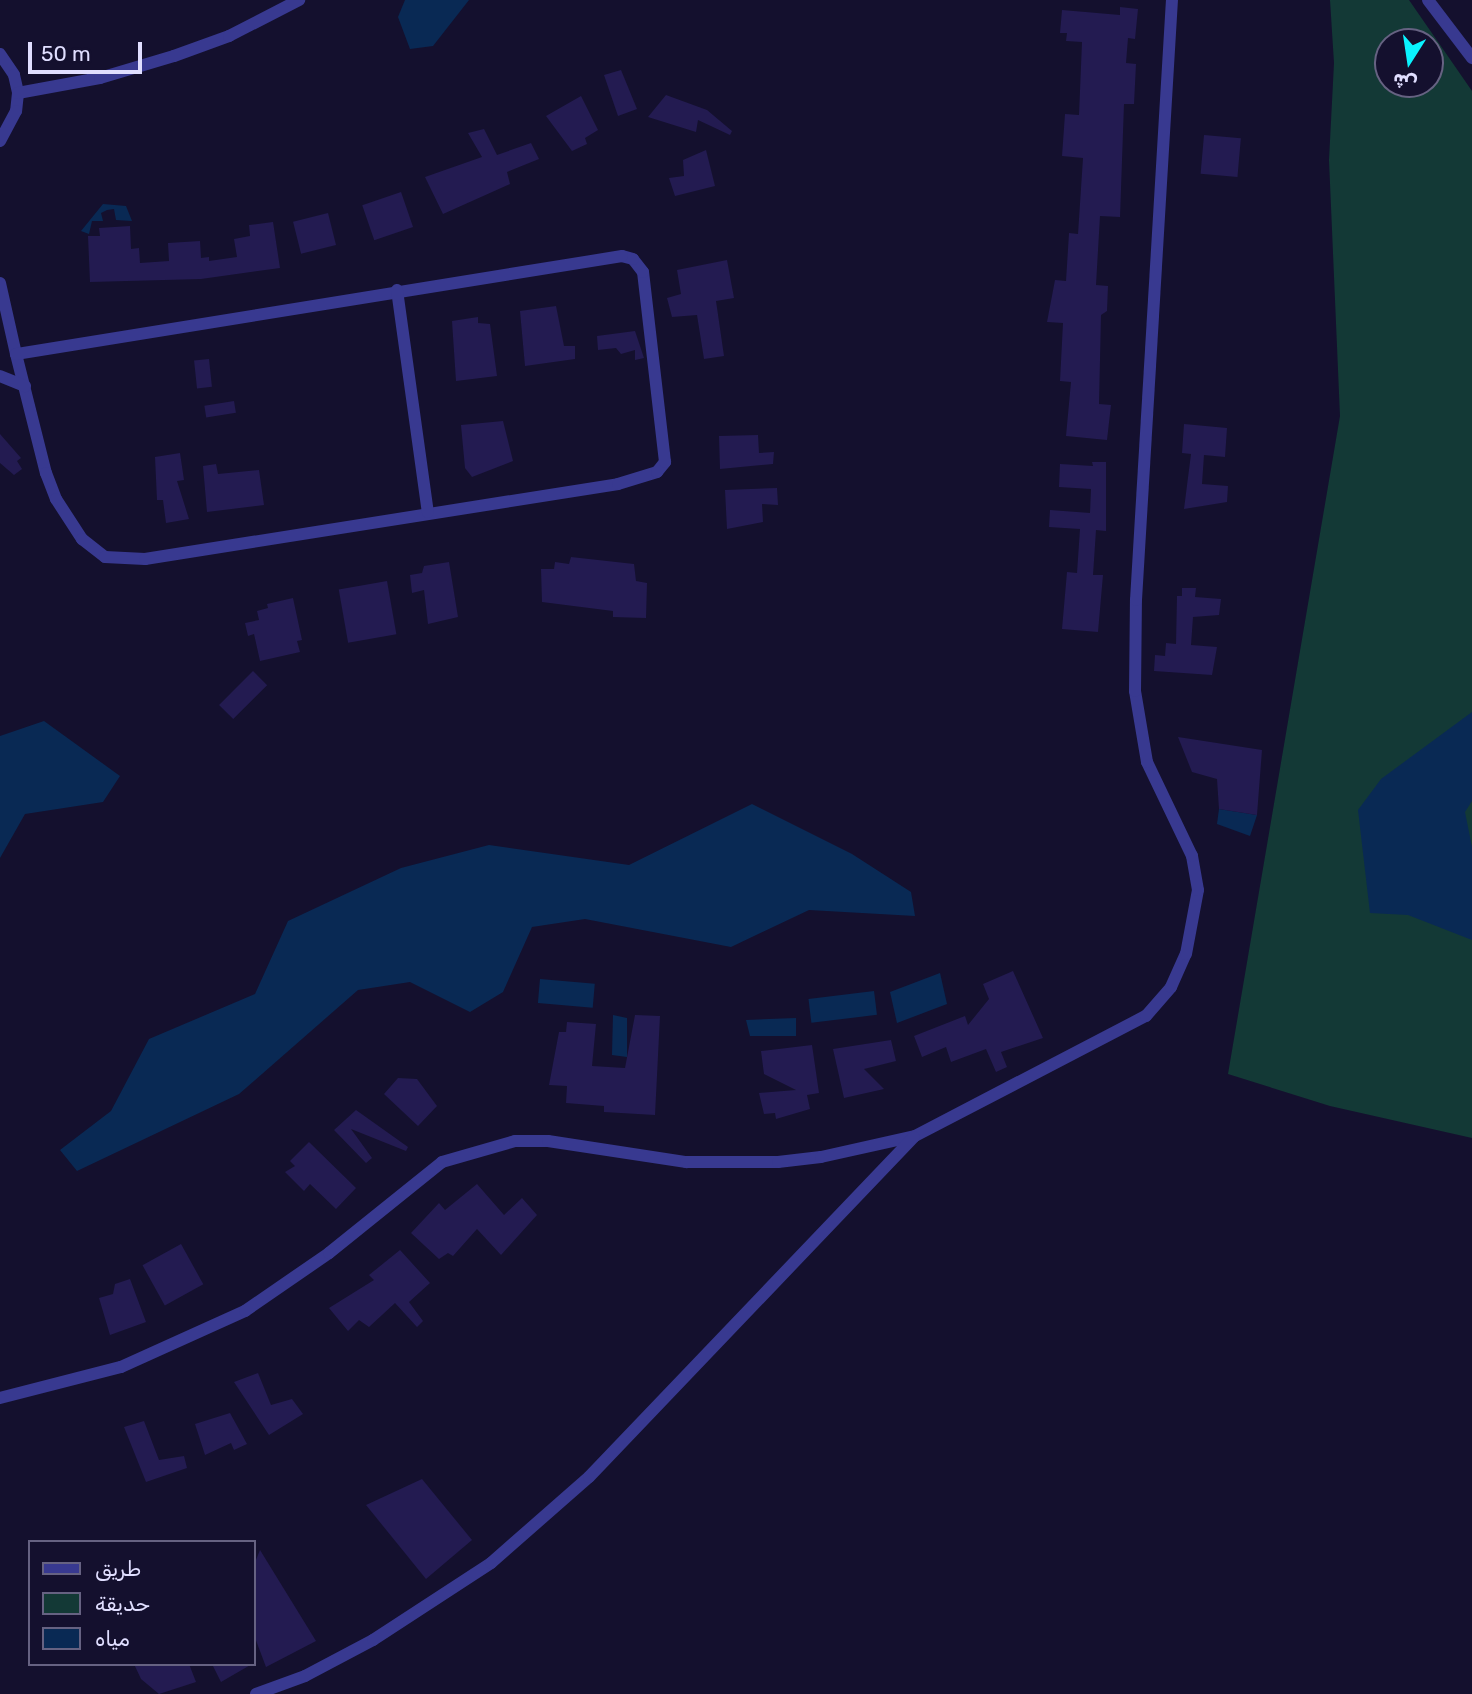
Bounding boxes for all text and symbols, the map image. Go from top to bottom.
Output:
scale bar [32,28,145,72]
north arrow [1374,28,1444,98]
text: 50 m [41,41,91,66]
text: ش [1391,68,1419,96]
legend [28,1540,256,1666]
text: طريق [95,1556,141,1581]
text: حديقة [95,1591,150,1616]
text: مياه [95,1626,130,1651]

